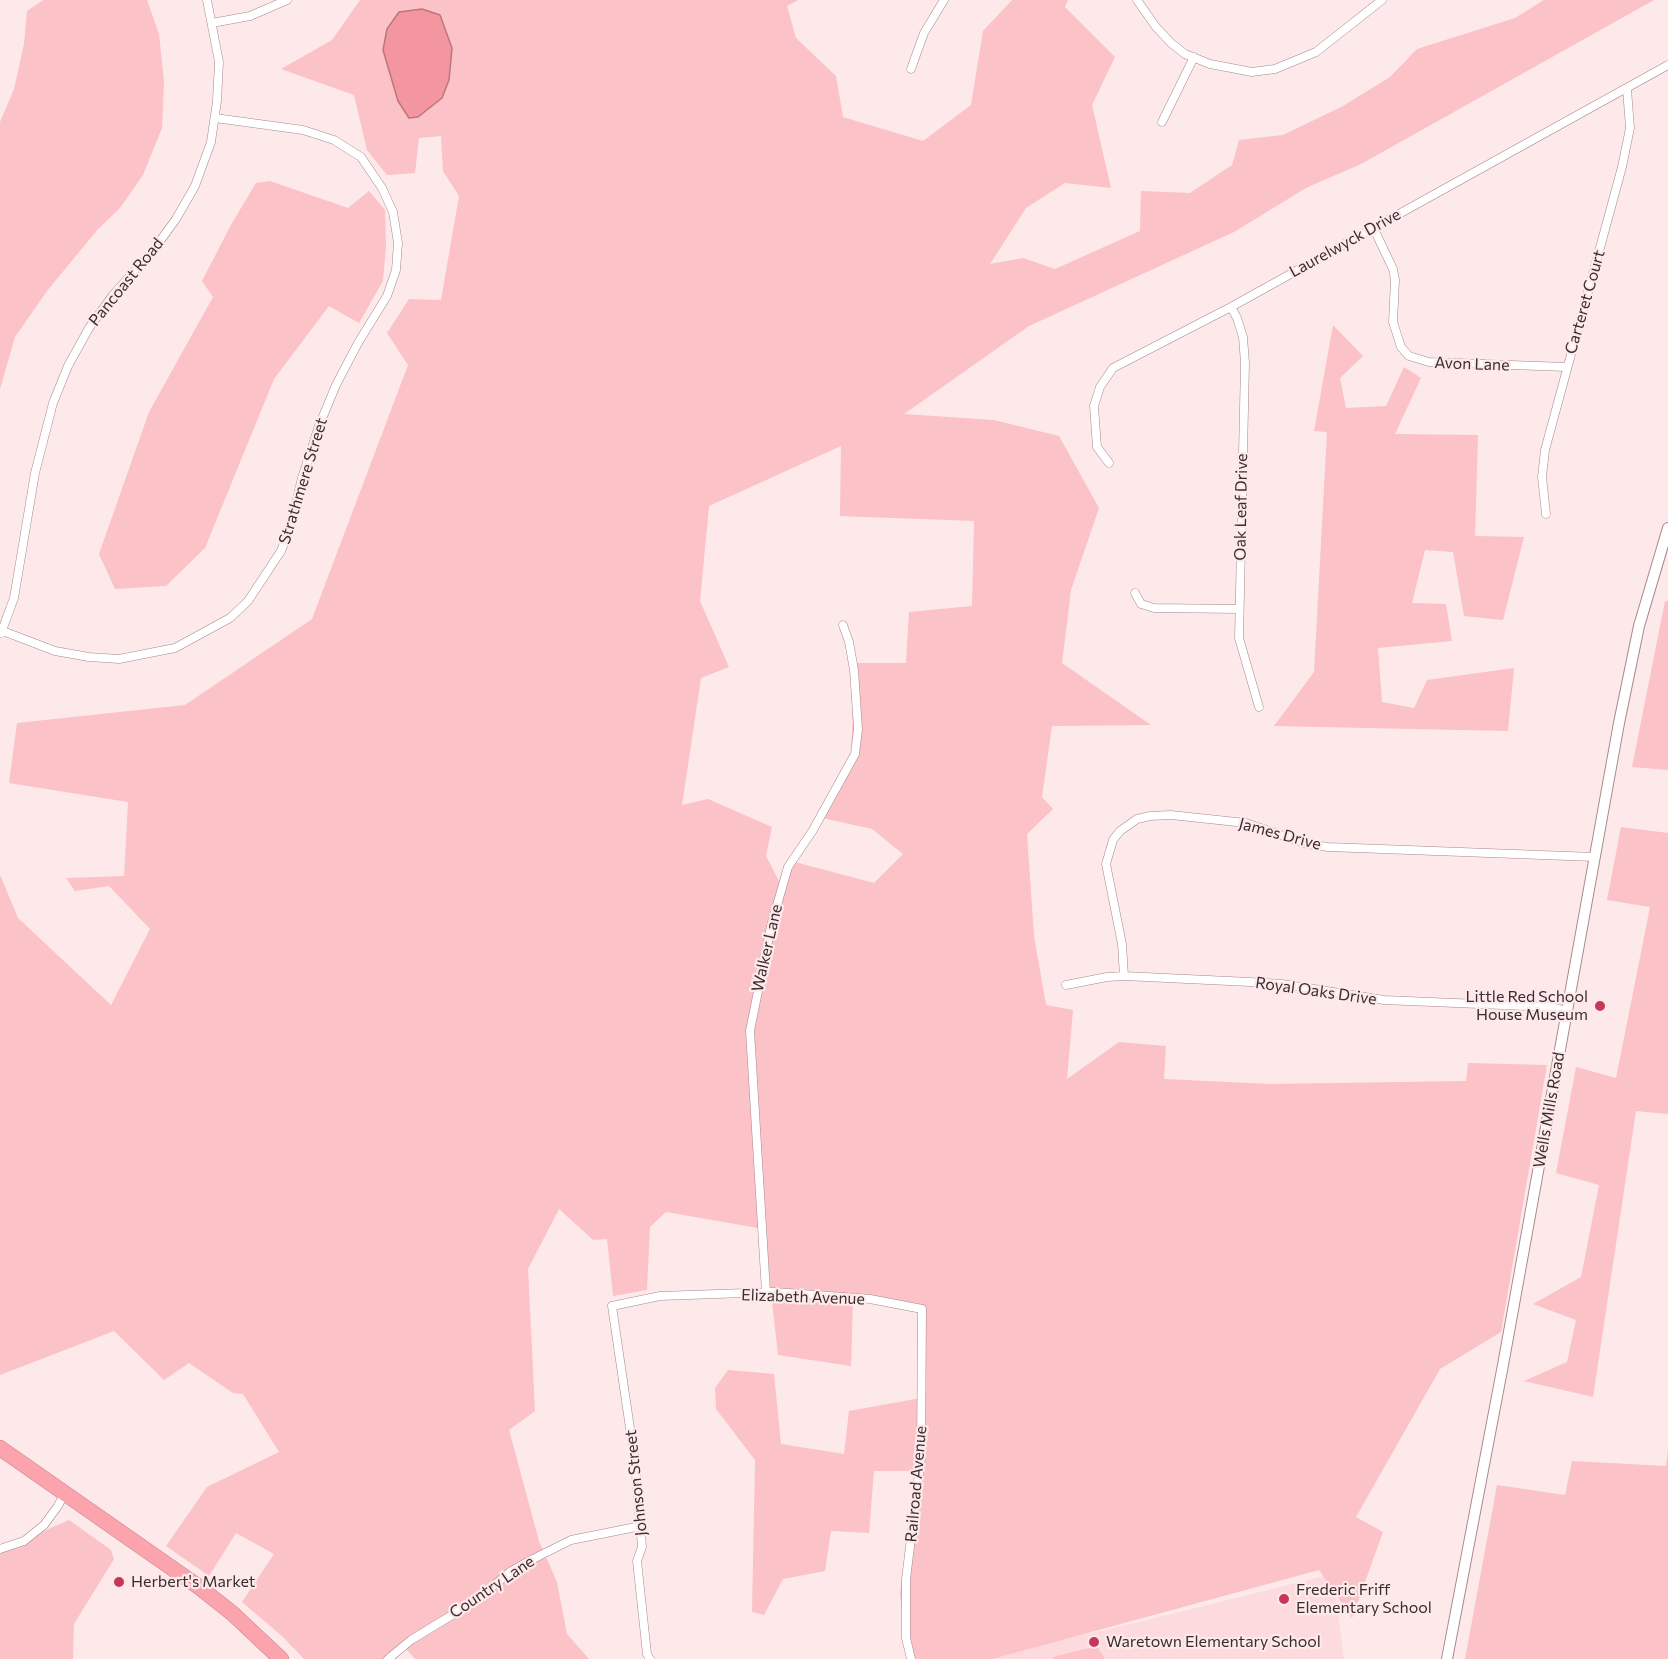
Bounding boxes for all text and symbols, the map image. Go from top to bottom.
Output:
street label: Laurelwyck Drive [1286,204,1404,282]
street label: Pancoast Road [85,234,167,330]
street label: Carteret Court [1561,248,1609,356]
street label: Avon Lane [1434,353,1510,375]
street label: Strathmere Street [275,415,331,547]
street label: Oak Leaf Drive [1230,453,1252,561]
street label: James Drive [1237,814,1323,854]
street label: Walker Lane [748,902,786,994]
street label: Royal Oaks Drive [1254,973,1378,1009]
place label: Little Red School House Museum [1465,987,1588,1025]
marker: Little Red School House Museum [1593,999,1607,1013]
street label: Wells Mills Road [1529,1051,1569,1169]
street label: Elizabeth Avenue [741,1285,865,1309]
street label: Railroad Avenue [901,1425,931,1543]
street label: Johnson Street [621,1429,651,1537]
street label: Country Lane [446,1552,538,1622]
place label: Herbert's Market [131,1572,255,1592]
marker: Herbert's Market [112,1575,126,1589]
place label: Frederic Friff Elementary School [1296,1580,1432,1618]
marker: Frederic Friff Elementary School [1277,1592,1291,1606]
place label: Waretown Elementary School [1106,1632,1321,1652]
marker: Waretown Elementary School [1087,1635,1101,1649]

